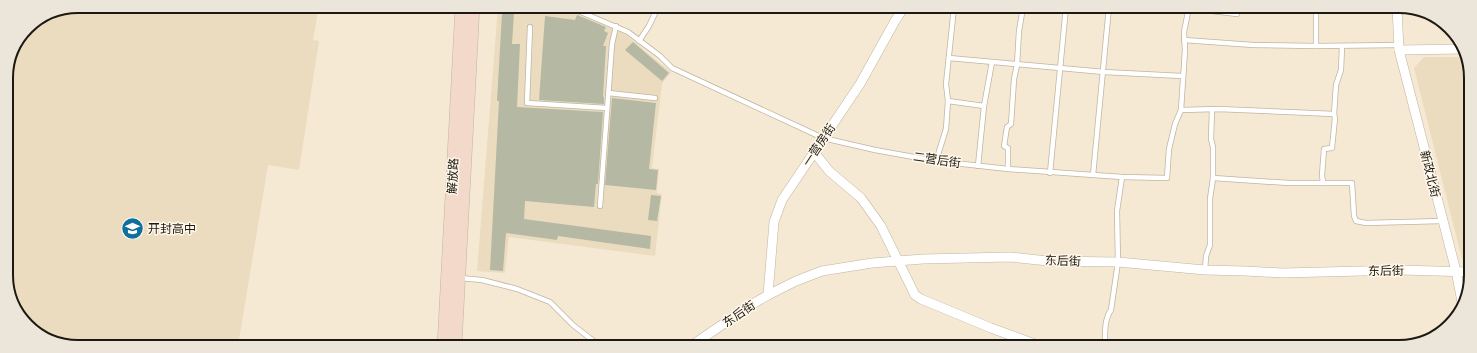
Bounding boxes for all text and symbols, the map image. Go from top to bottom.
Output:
street label: 一营房街 [800,121,838,169]
street label: 新政北街 [1417,149,1443,199]
street label: 二营后街 [912,150,962,170]
street label: 解放路 [445,158,461,194]
school or university icon: 开封高中 [119,216,145,242]
place label: 开封高中 [148,222,196,236]
street label: 东后街 [1045,253,1081,269]
street label: 东后街 [1368,264,1404,278]
street label: 东后街 [720,298,758,330]

